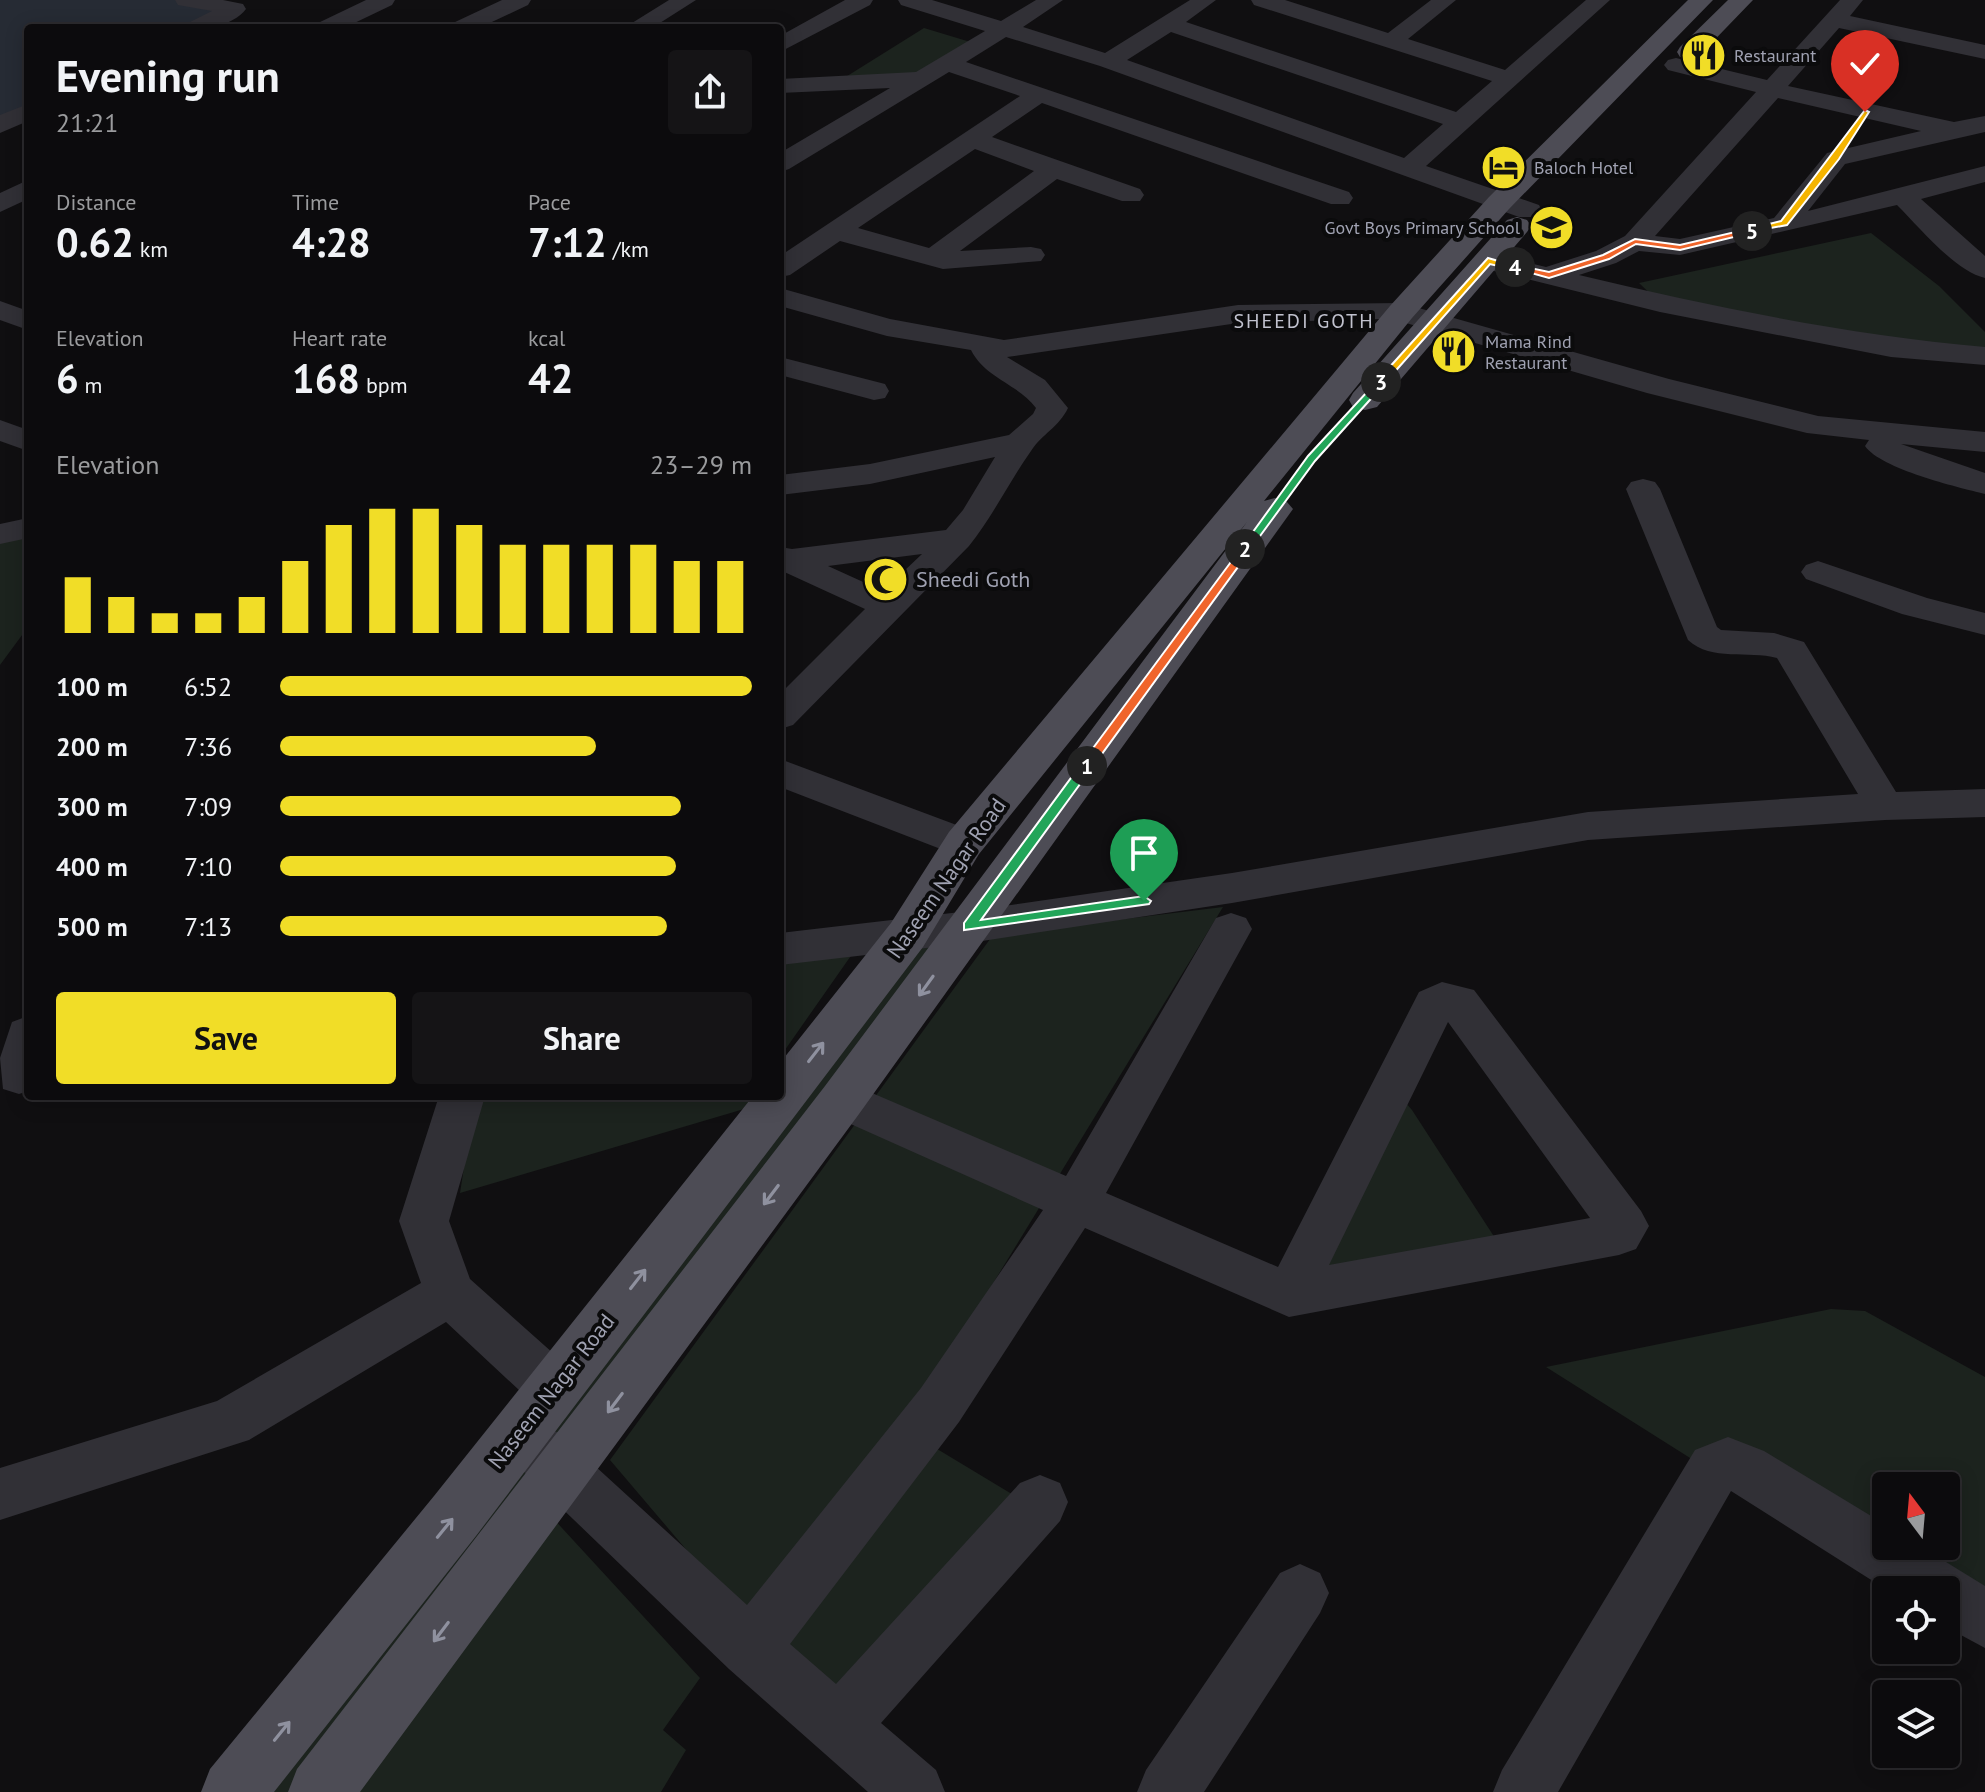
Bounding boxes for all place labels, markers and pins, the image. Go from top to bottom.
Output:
pin [1831,30,1899,112]
restaurant icon: Restaurant [1679,32,1727,80]
place label: Restaurant [1734,44,1816,67]
hotel icon: Baloch Hotel [1479,144,1527,192]
place label: Baloch Hotel [1534,156,1634,179]
school or university icon: Govt Boys Primary School [1527,204,1575,252]
pin: 5 [1732,211,1772,251]
place label: Govt Boys Primary School [1325,216,1521,239]
pin: 4 [1495,247,1535,287]
restaurant icon: Mama Rind Restaurant [1430,328,1478,376]
place label: Mama Rind Restaurant [1485,330,1572,374]
pin: 3 [1361,362,1401,402]
pin: 2 [1225,529,1265,569]
mosque icon: Sheedi Goth [861,555,909,603]
place label: Sheedi Goth [916,565,1030,593]
pin: 1 [1067,746,1107,786]
pin [1110,819,1178,901]

